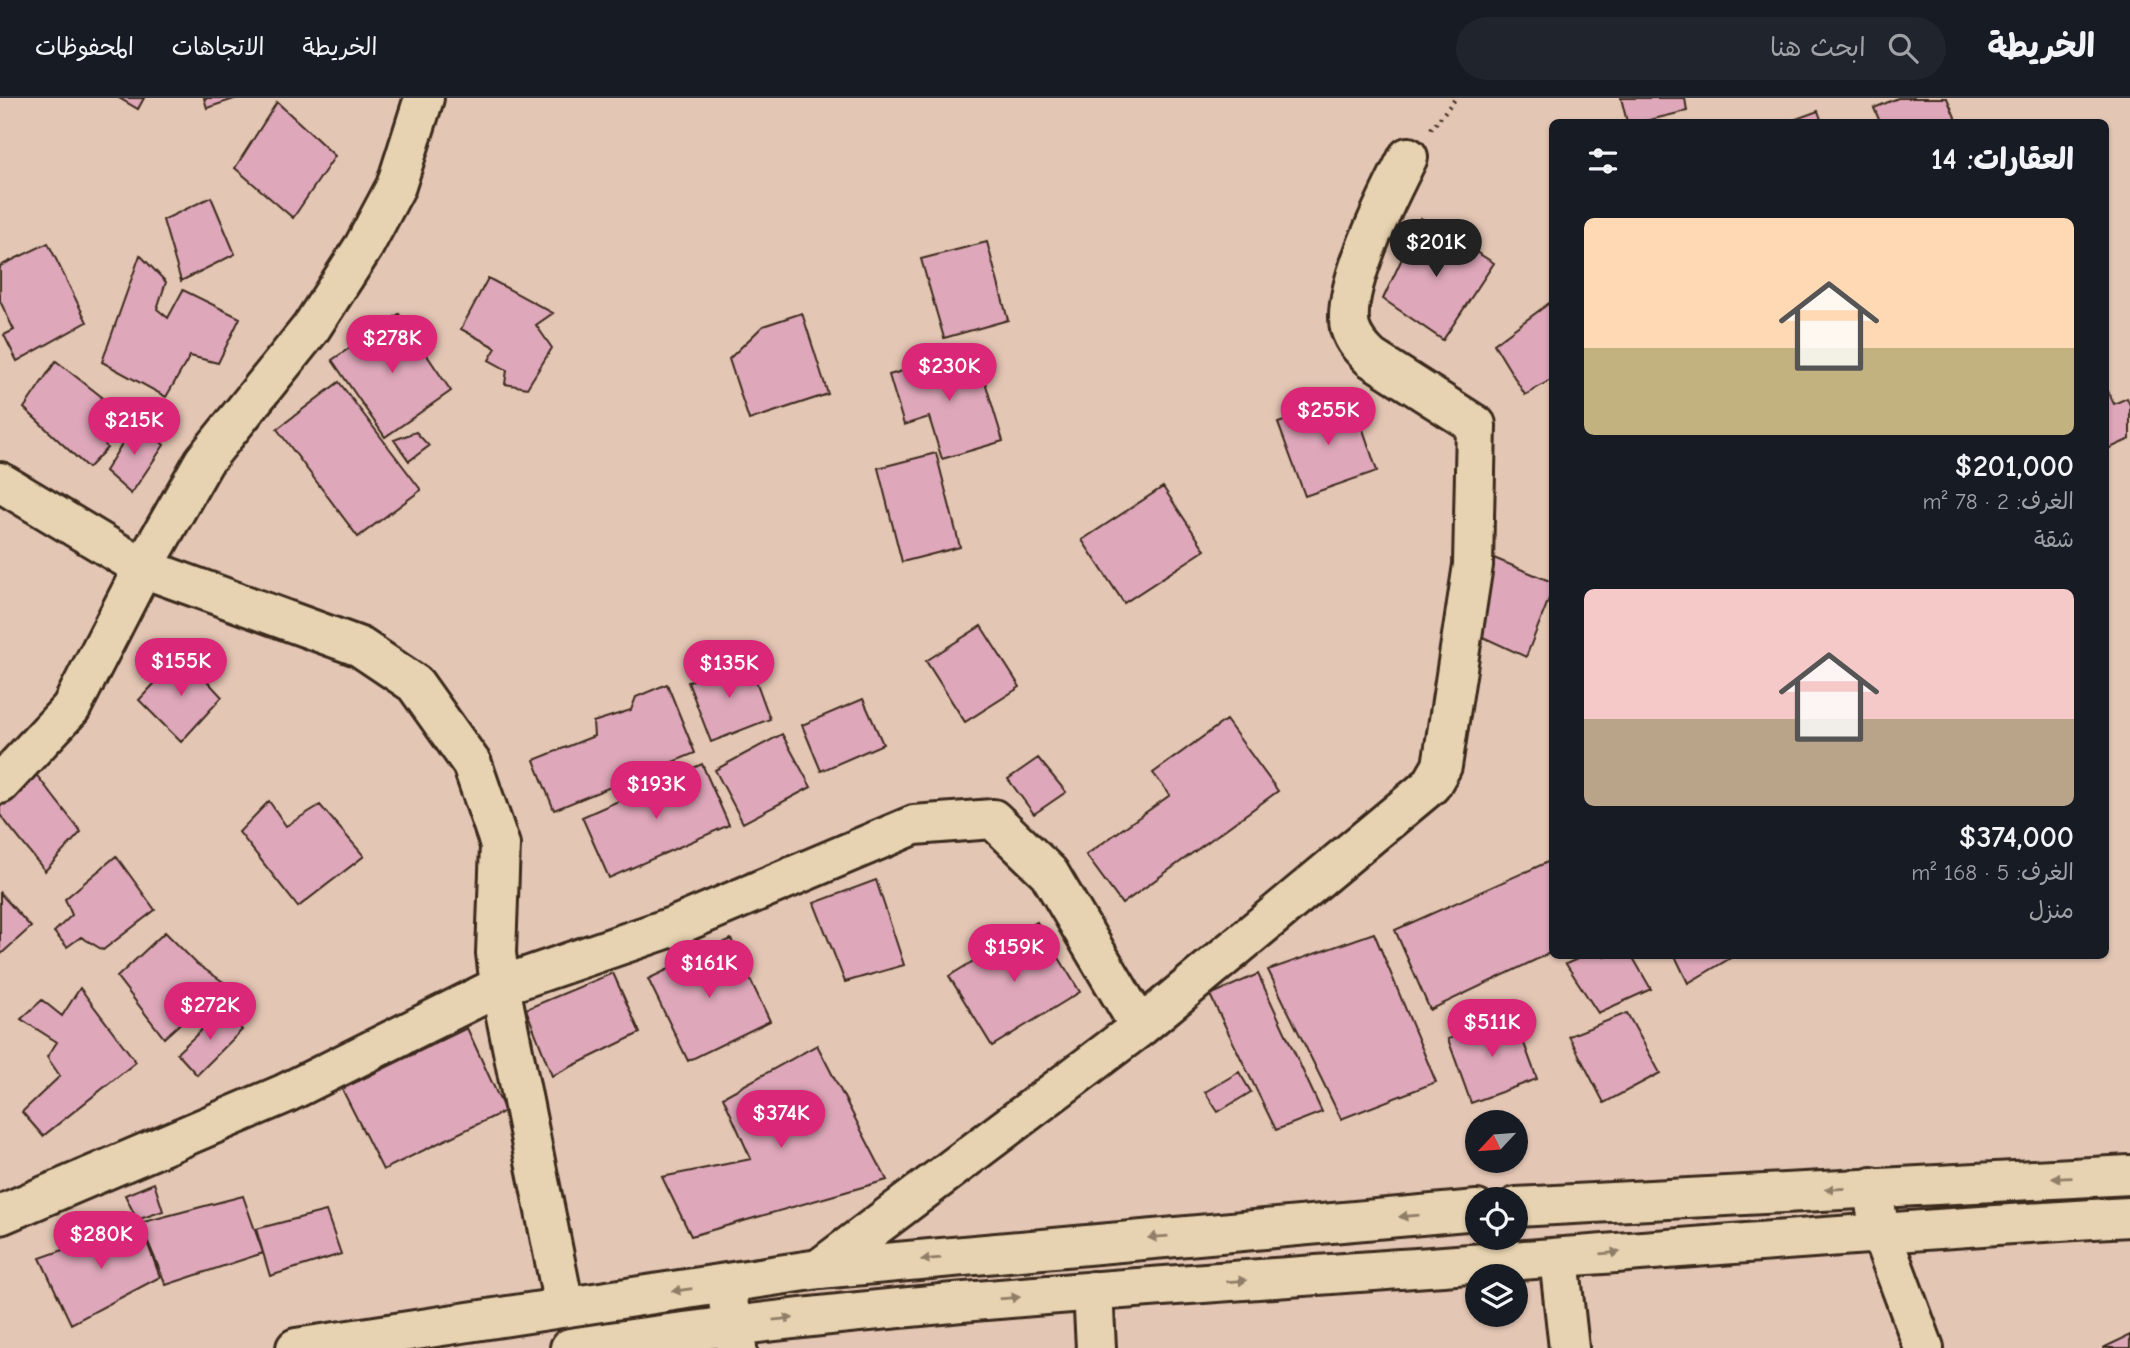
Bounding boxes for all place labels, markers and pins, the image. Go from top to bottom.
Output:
pin: $201K [1387,220,1485,279]
pin: $278K [343,316,441,375]
pin: $230K [900,344,998,403]
pin: $255K [1279,388,1377,447]
pin: $215K [85,398,183,457]
pin: $155K [132,638,230,698]
pin: $135K [680,640,778,700]
pin: $193K [607,762,705,821]
pin: $159K [965,924,1063,984]
pin: $161K [660,940,758,1000]
pin: $272K [161,982,259,1042]
pin: $511K [1443,1000,1541,1059]
pin: $374K [732,1090,830,1150]
pin: $280K [52,1212,150,1271]

